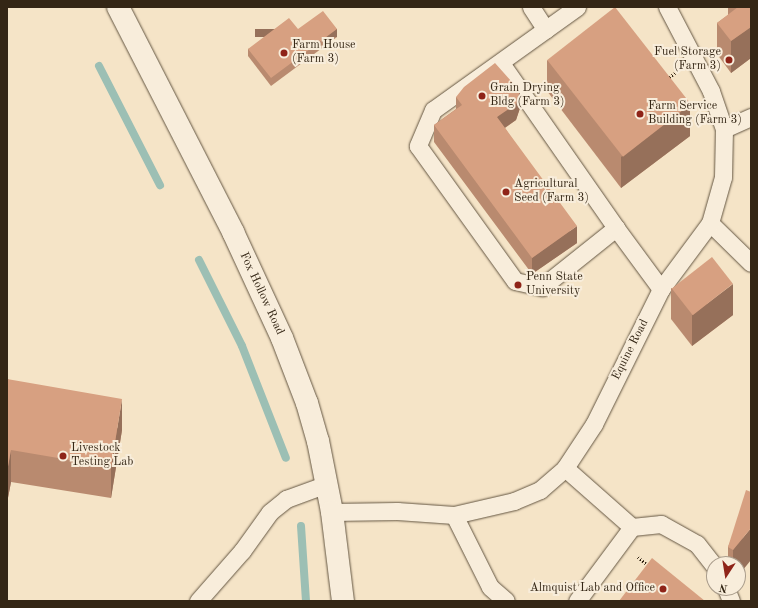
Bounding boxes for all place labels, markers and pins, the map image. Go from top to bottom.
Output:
place label: Farm House (Farm 3) [292,39,356,67]
place label: Fuel Storage (Farm 3) [654,46,721,74]
marker: Farm House (Farm 3) [279,48,289,58]
marker: Fuel Storage (Farm 3) [724,55,734,65]
place label: Grain Drying Bldg (Farm 3) [490,82,565,110]
marker: Grain Drying Bldg (Farm 3) [477,91,487,101]
place label: Farm Service Building (Farm 3) [648,100,742,128]
marker: Farm Service Building (Farm 3) [635,109,645,119]
place label: Agricultural Seed (Farm 3) [514,178,589,206]
marker: Agricultural Seed (Farm 3) [501,187,511,197]
place label: Penn State University [526,271,583,299]
marker: Penn State University [513,280,523,290]
place label: Livestock Testing Lab [71,442,133,470]
marker: Livestock Testing Lab [58,451,68,461]
place label: Almquist Lab and Office [530,582,655,596]
marker: Almquist Lab and Office [658,584,668,594]

